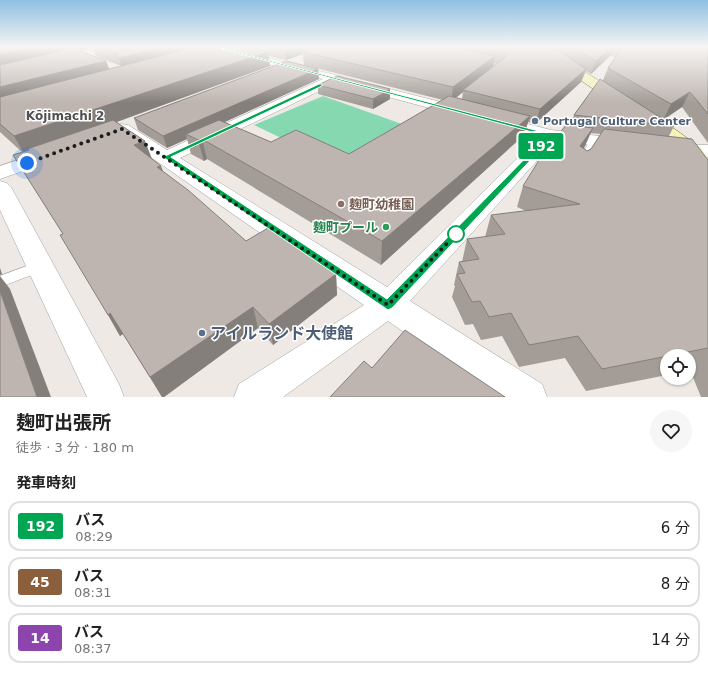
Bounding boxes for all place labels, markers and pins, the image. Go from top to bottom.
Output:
place label: Portugal Culture Center [543,115,692,128]
marker: Portugal Culture Center [530,116,540,126]
place label: 麹町幼稚園 [349,197,414,212]
marker: 麹町幼稚園 [336,199,346,209]
place label: 麹町プール [313,220,378,235]
marker: 麹町プール [381,222,391,232]
unlabelled marker [447,225,465,243]
place label: アイルランド大使館 [210,324,353,343]
marker: アイルランド大使館 [197,328,207,338]

